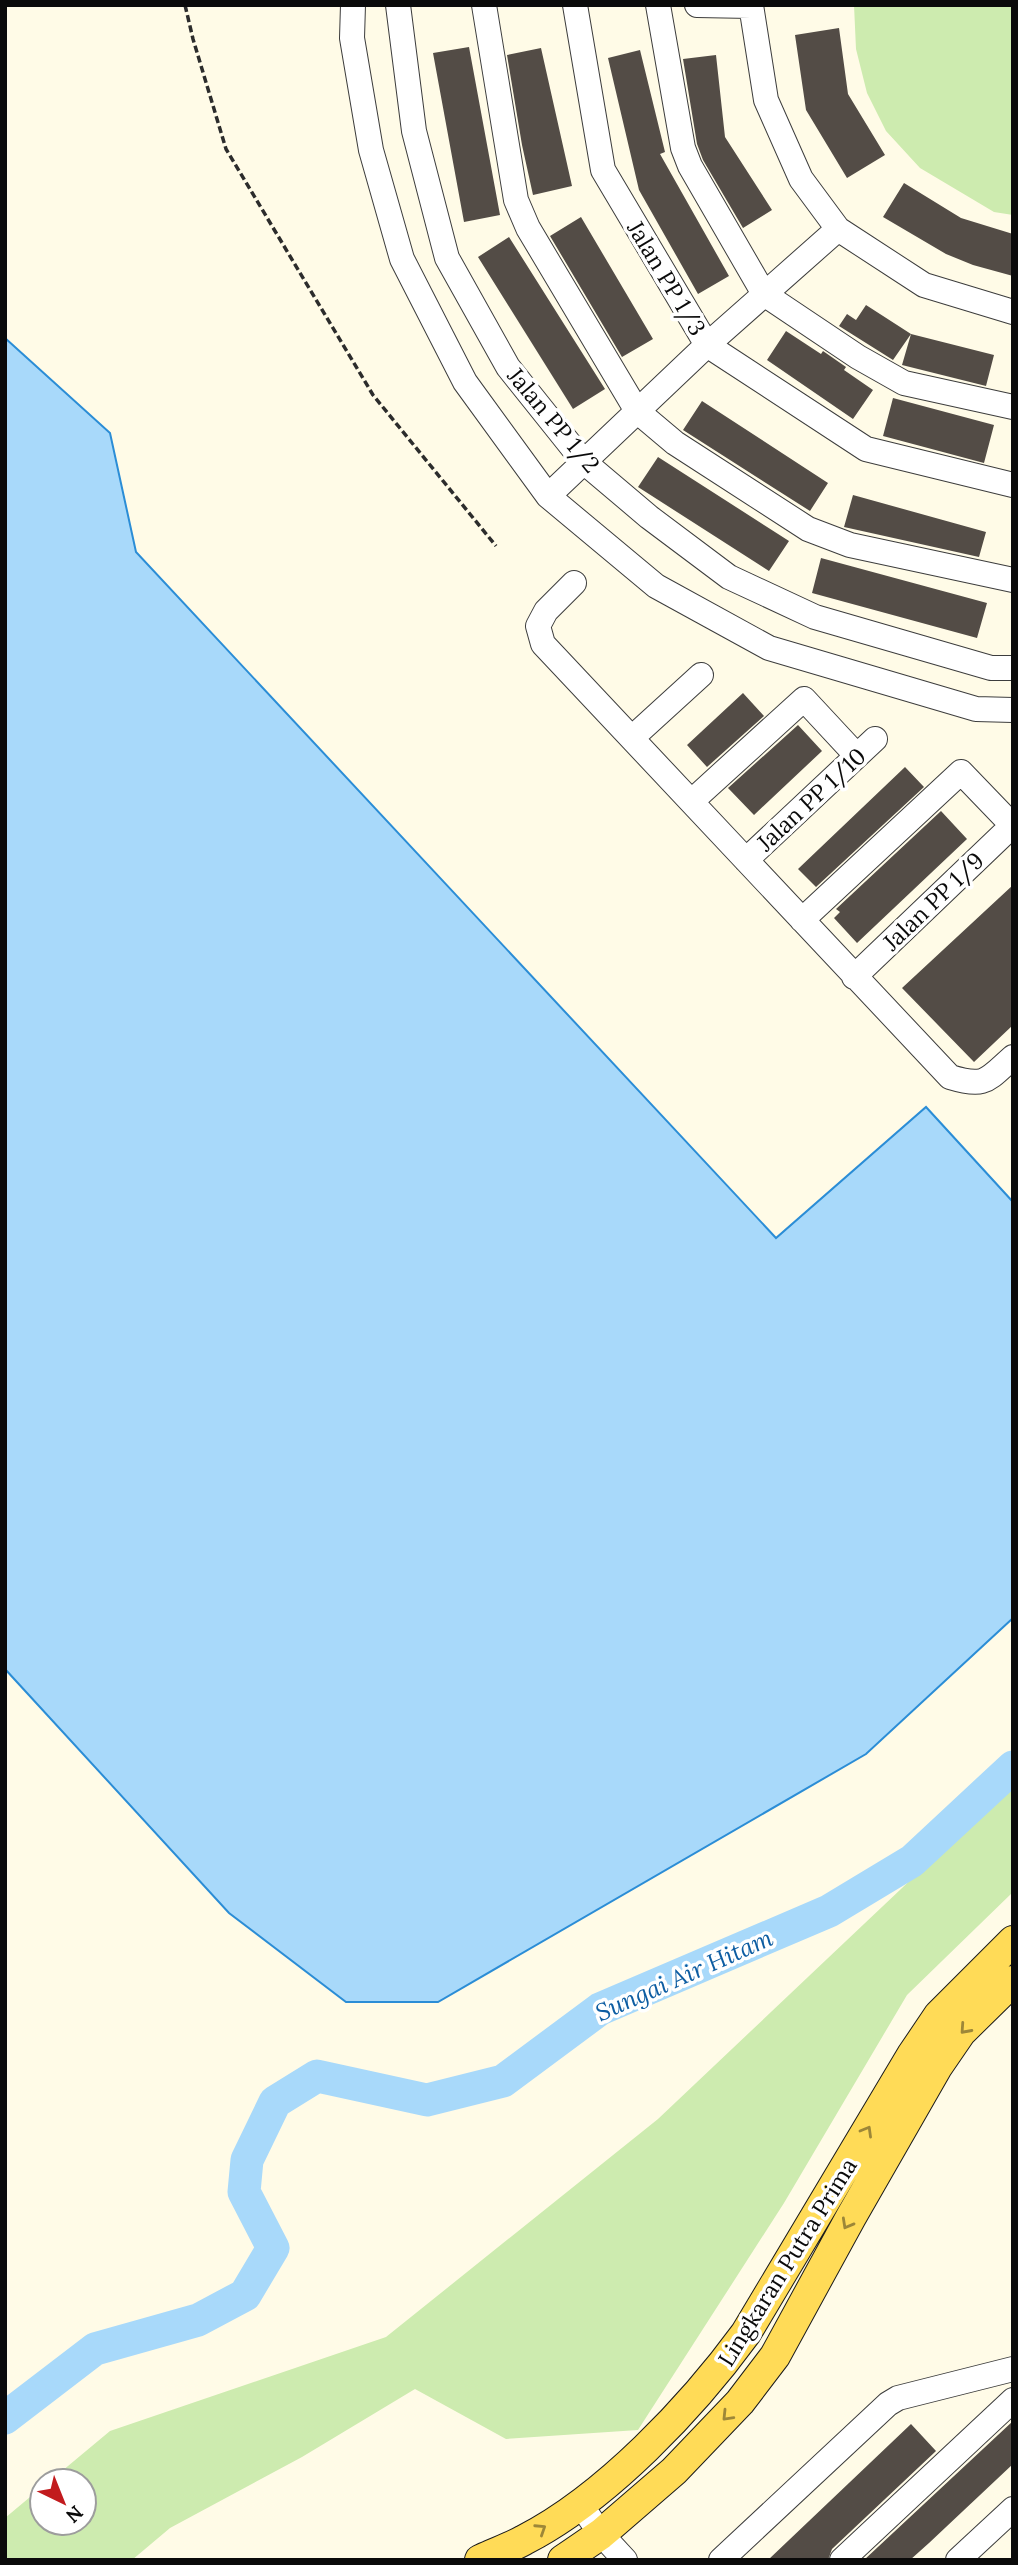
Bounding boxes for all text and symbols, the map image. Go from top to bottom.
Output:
street label: Jalan PP 1/3 [620,215,713,341]
street label: Jalan PP 1/2 [500,361,606,479]
street label: Jalan PP 1/10 [750,741,872,858]
street label: Jalan PP 1/9 [876,846,990,958]
water label: Sungai Air Hitam [590,1922,778,2028]
one-way arrow [961,2021,973,2034]
one-way arrow [859,2126,872,2139]
street label: Lingkaran Putra Prima [711,2152,863,2371]
one-way arrow [842,2216,855,2229]
one-way arrow [722,2408,735,2421]
north arrow [28,2467,98,2537]
text: N [61,2501,88,2528]
one-way arrow [533,2525,546,2538]

